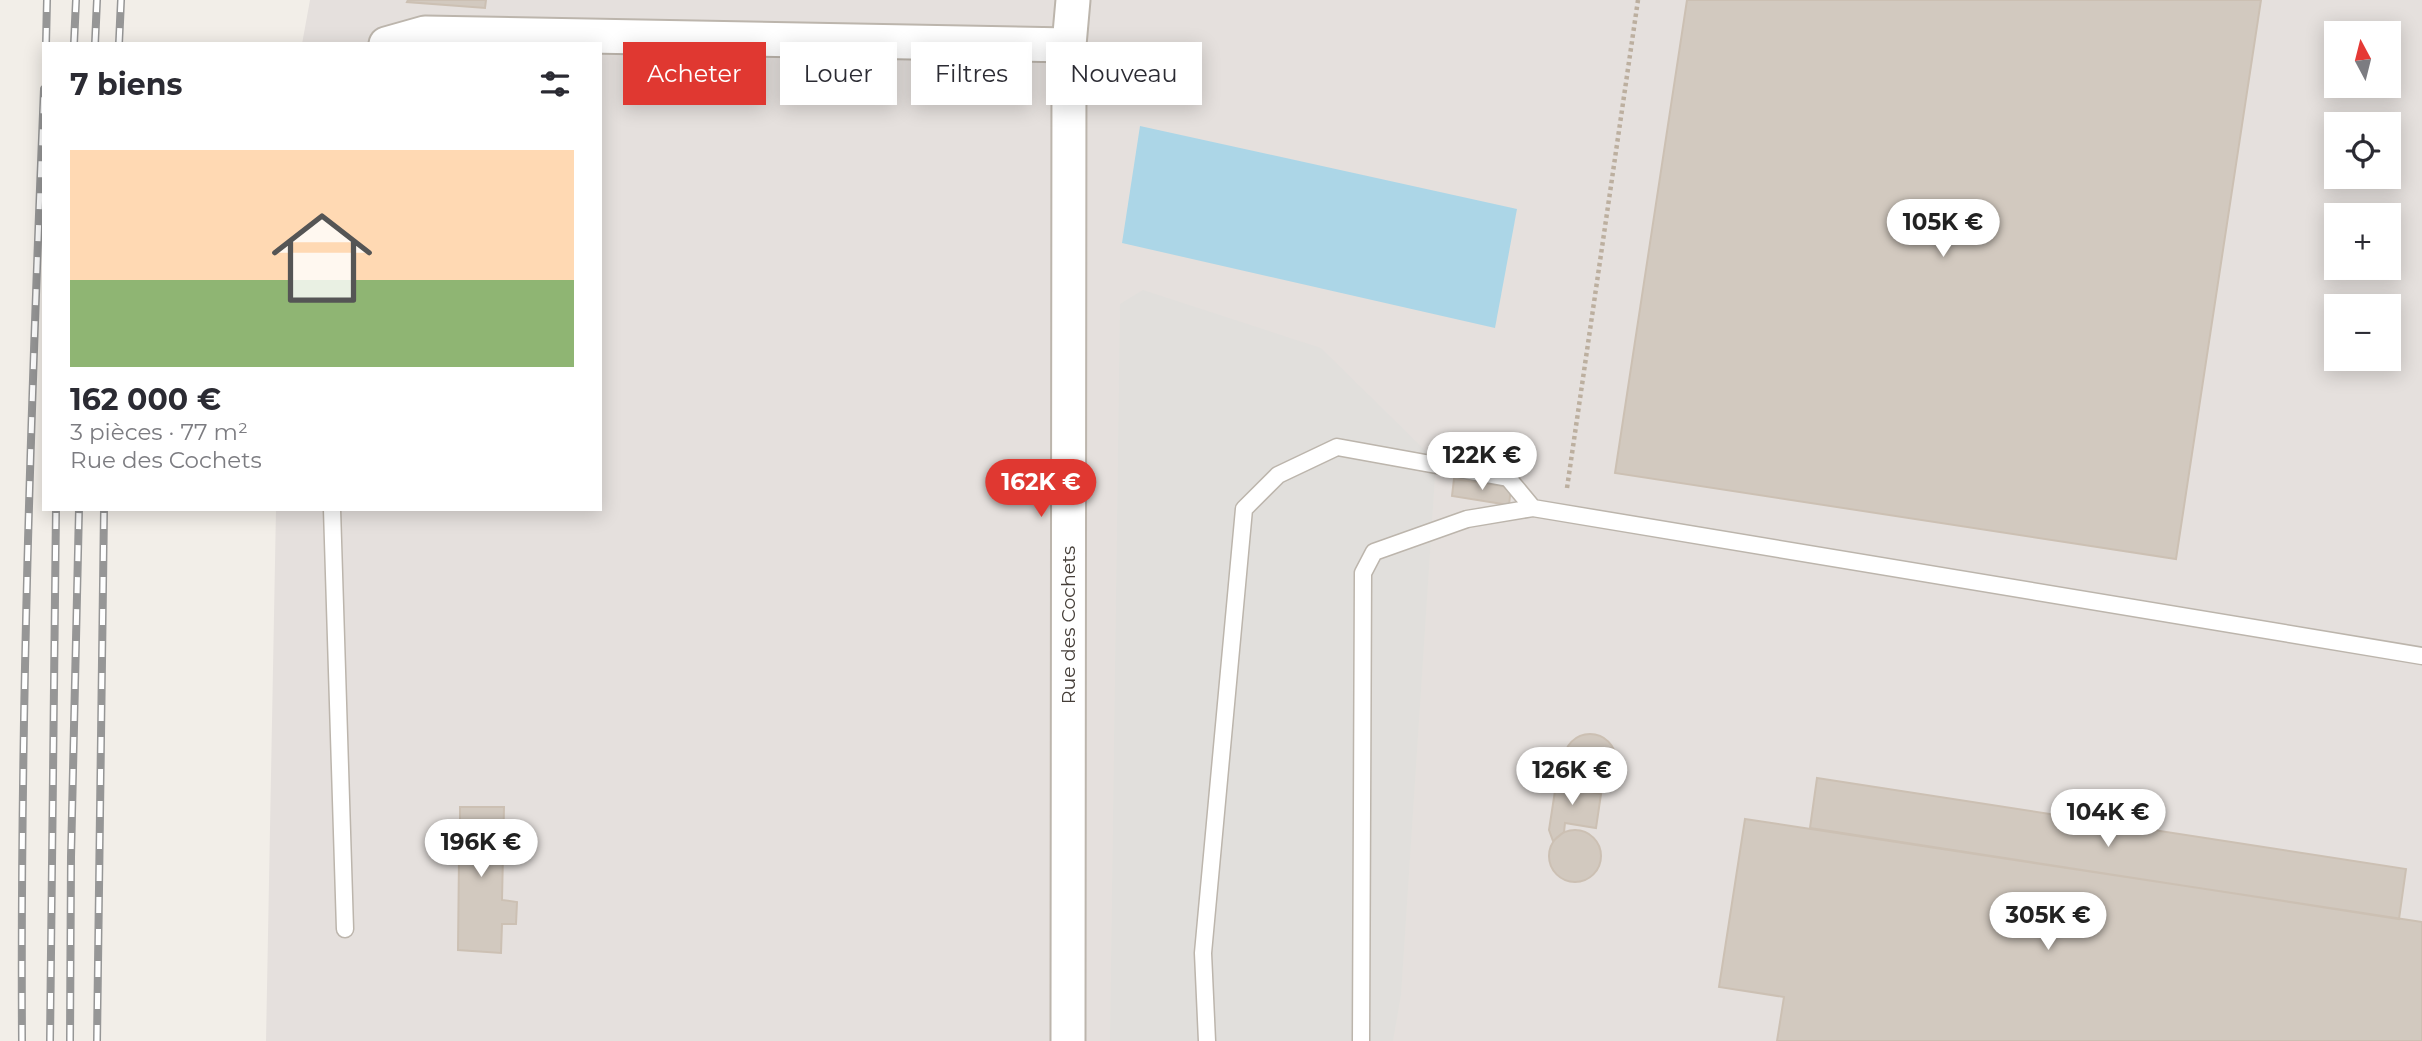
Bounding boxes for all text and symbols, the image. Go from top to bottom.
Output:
north arrow [2324,21,2401,98]
map controls [2324,21,2401,371]
chip: Acheter [623,42,766,105]
chip: Louer [780,42,897,105]
chip: Filtres [911,42,1032,105]
chip: Nouveau [1046,42,1202,105]
icon: filters [536,65,574,103]
text: 7 biens [70,66,182,103]
button: locate [2324,112,2401,189]
icon: home [259,195,385,321]
pin: 105K € [1886,200,2000,259]
button: + [2324,203,2401,280]
text: 105K € [1903,208,1983,236]
button: − [2324,294,2401,371]
text: 162 000 € [70,381,221,418]
text: 3 pièces · 77 m² [70,418,248,446]
pin: 122K € [1425,433,1539,492]
text: 122K € [1443,441,1521,469]
text: Rue des Cochets [70,446,262,474]
pin: 162K € [984,460,1098,519]
text: 162K € [1001,468,1081,496]
street label: Rue des Cochets [1057,546,1080,704]
pin: 126K € [1515,748,1629,807]
text: 126K € [1532,756,1612,784]
pin: 104K € [2051,790,2165,849]
text: 104K € [2067,798,2149,826]
pin: 196K € [424,820,538,879]
text: 196K € [441,828,521,856]
pin: 305K € [1991,892,2105,952]
text: 305K € [2005,901,2091,929]

